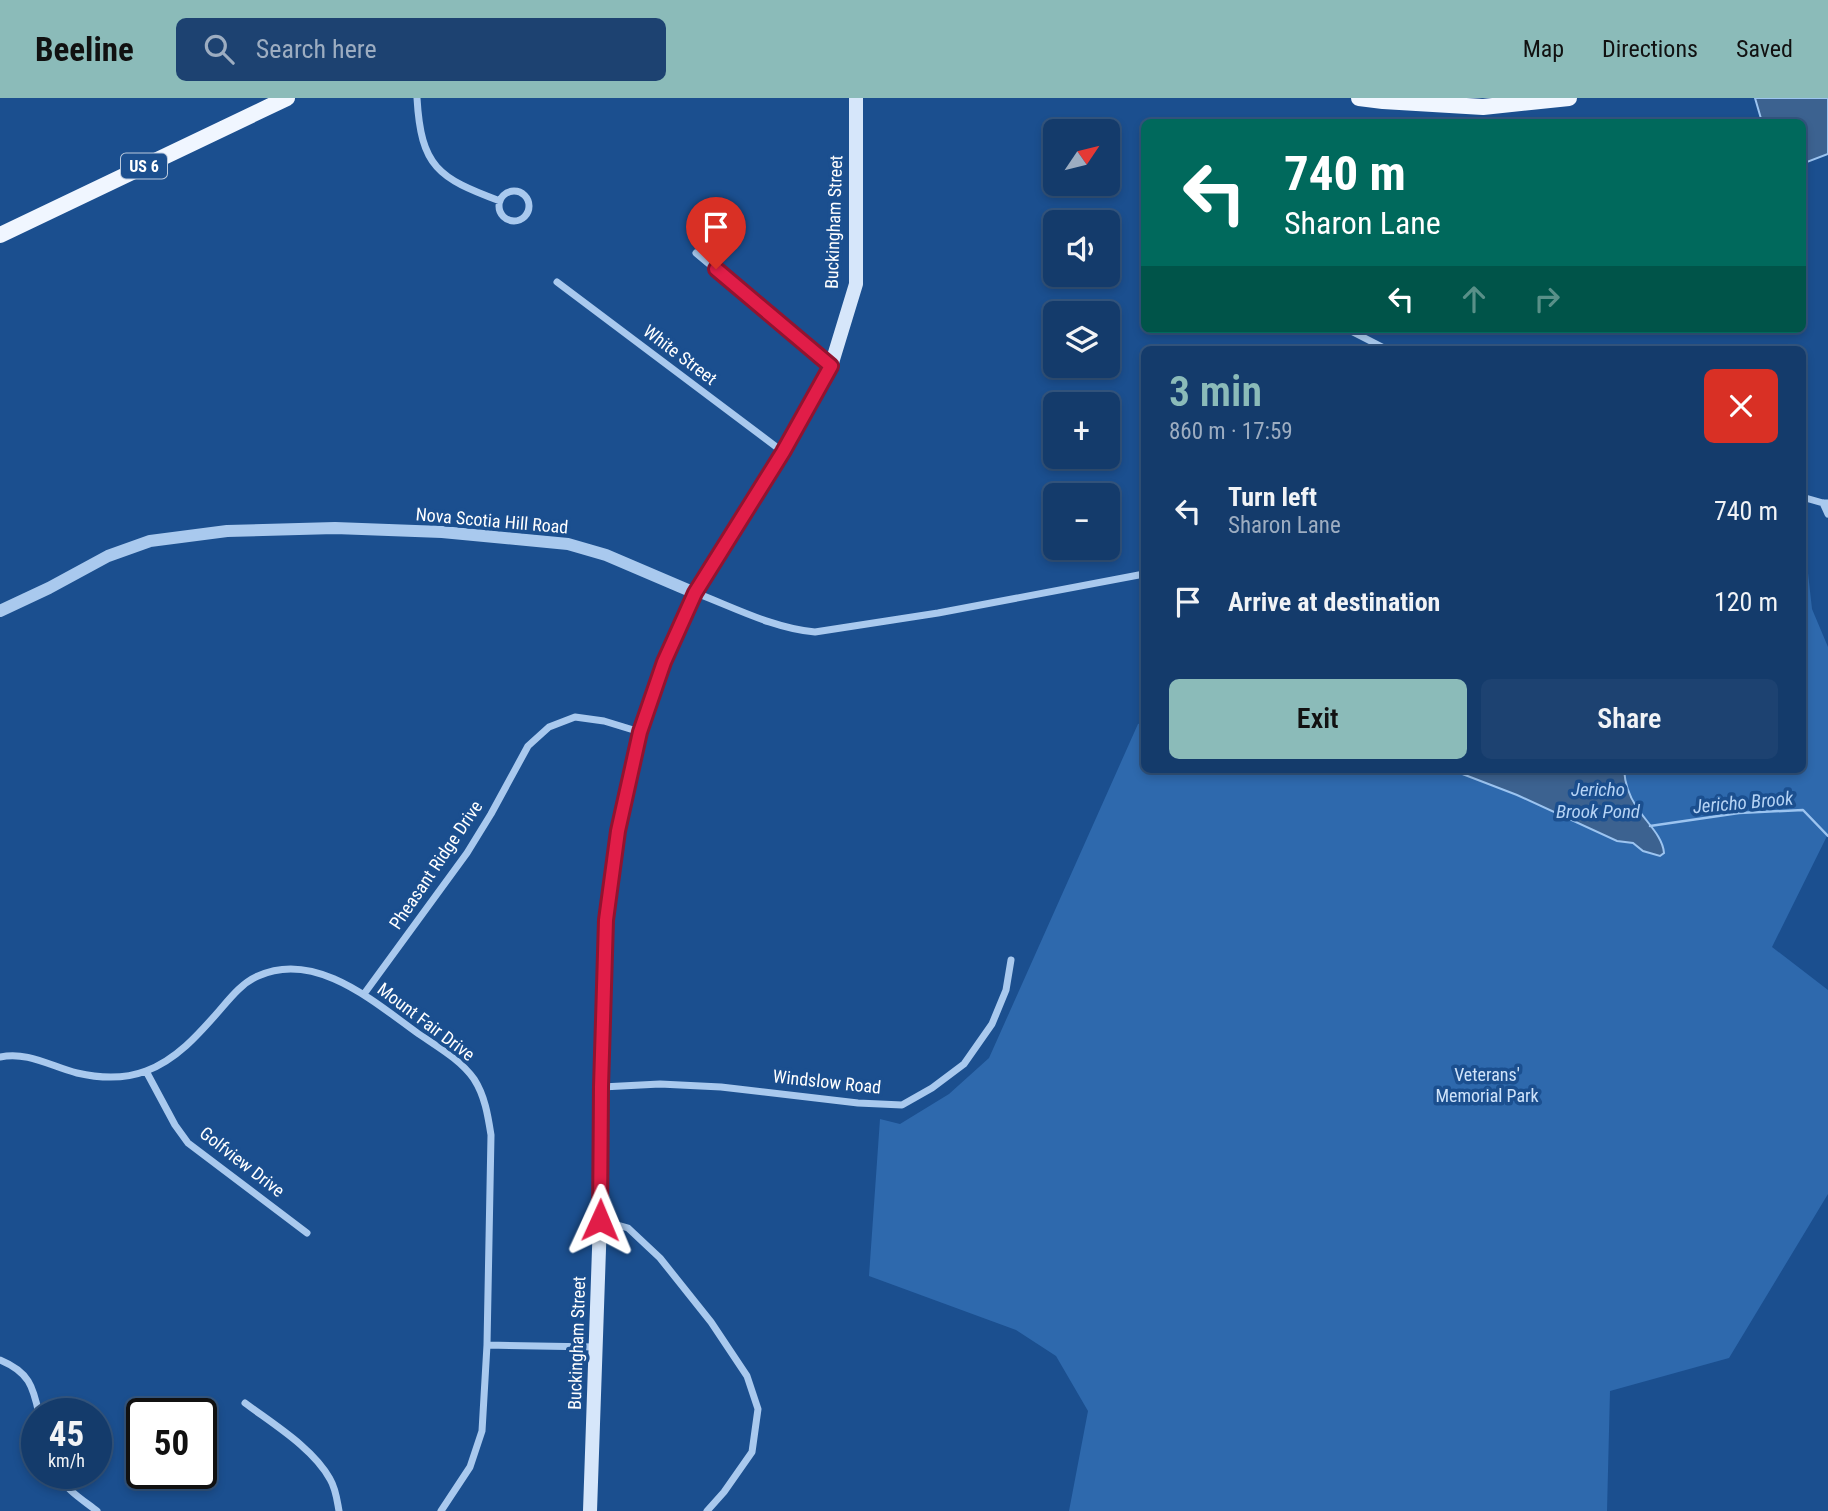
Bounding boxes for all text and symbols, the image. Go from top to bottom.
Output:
search box [176,18,666,81]
text: Beeline [35,30,134,69]
icon: search [200,30,238,68]
text: Search here [256,34,377,64]
text: Map [1523,35,1564,63]
text: Directions [1602,35,1698,63]
text: Saved [1736,35,1793,63]
north arrow [1043,119,1120,196]
map controls [1043,119,1120,560]
text: 740 m [1284,145,1406,202]
icon: left [1169,147,1260,238]
road number: US 6 [121,153,167,178]
street label: Buckingham Street [821,155,846,289]
pin [686,197,746,269]
text: Sharon Lane [1284,204,1441,242]
icon: arrive [697,208,735,246]
button: sound [1043,210,1120,287]
icon: left [1382,280,1420,318]
icon: ahead [1455,280,1493,318]
icon: right [1528,280,1566,318]
button: layers [1043,301,1120,378]
street label: White Street [639,320,721,389]
text: 3 min [1169,367,1262,416]
button: close [1704,369,1778,443]
button: + [1043,392,1120,469]
text: 860 m · 17:59 [1169,418,1293,445]
text: Turn left [1228,482,1317,512]
button: − [1043,483,1120,560]
icon: left [1169,492,1207,530]
text: 740 m [1714,496,1778,526]
street label: Nova Scotia Hill Road [415,503,569,538]
text: Sharon Lane [1228,512,1341,539]
icon: arrive [1169,583,1207,621]
text: Arrive at destination [1228,587,1440,617]
text: 120 m [1714,587,1778,617]
button: Exit [1169,679,1467,759]
button: Share [1481,679,1778,759]
water label: Jericho Brook Pond [1556,778,1641,823]
water label: Jericho Brook [1692,787,1795,818]
street label: Pheasant Ridge Drive [385,796,486,933]
street label: Mount Fair Drive [374,978,479,1065]
park label: Veterans' Memorial Park [1435,1064,1539,1106]
street label: Windslow Road [772,1065,882,1098]
street label: Golfview Drive [196,1122,289,1201]
position arrow [563,1183,637,1257]
street label: Buckingham Street [564,1276,589,1410]
speed limit sign: 50 [126,1398,217,1489]
text: 45 [49,1414,84,1455]
text: km/h [48,1450,85,1471]

